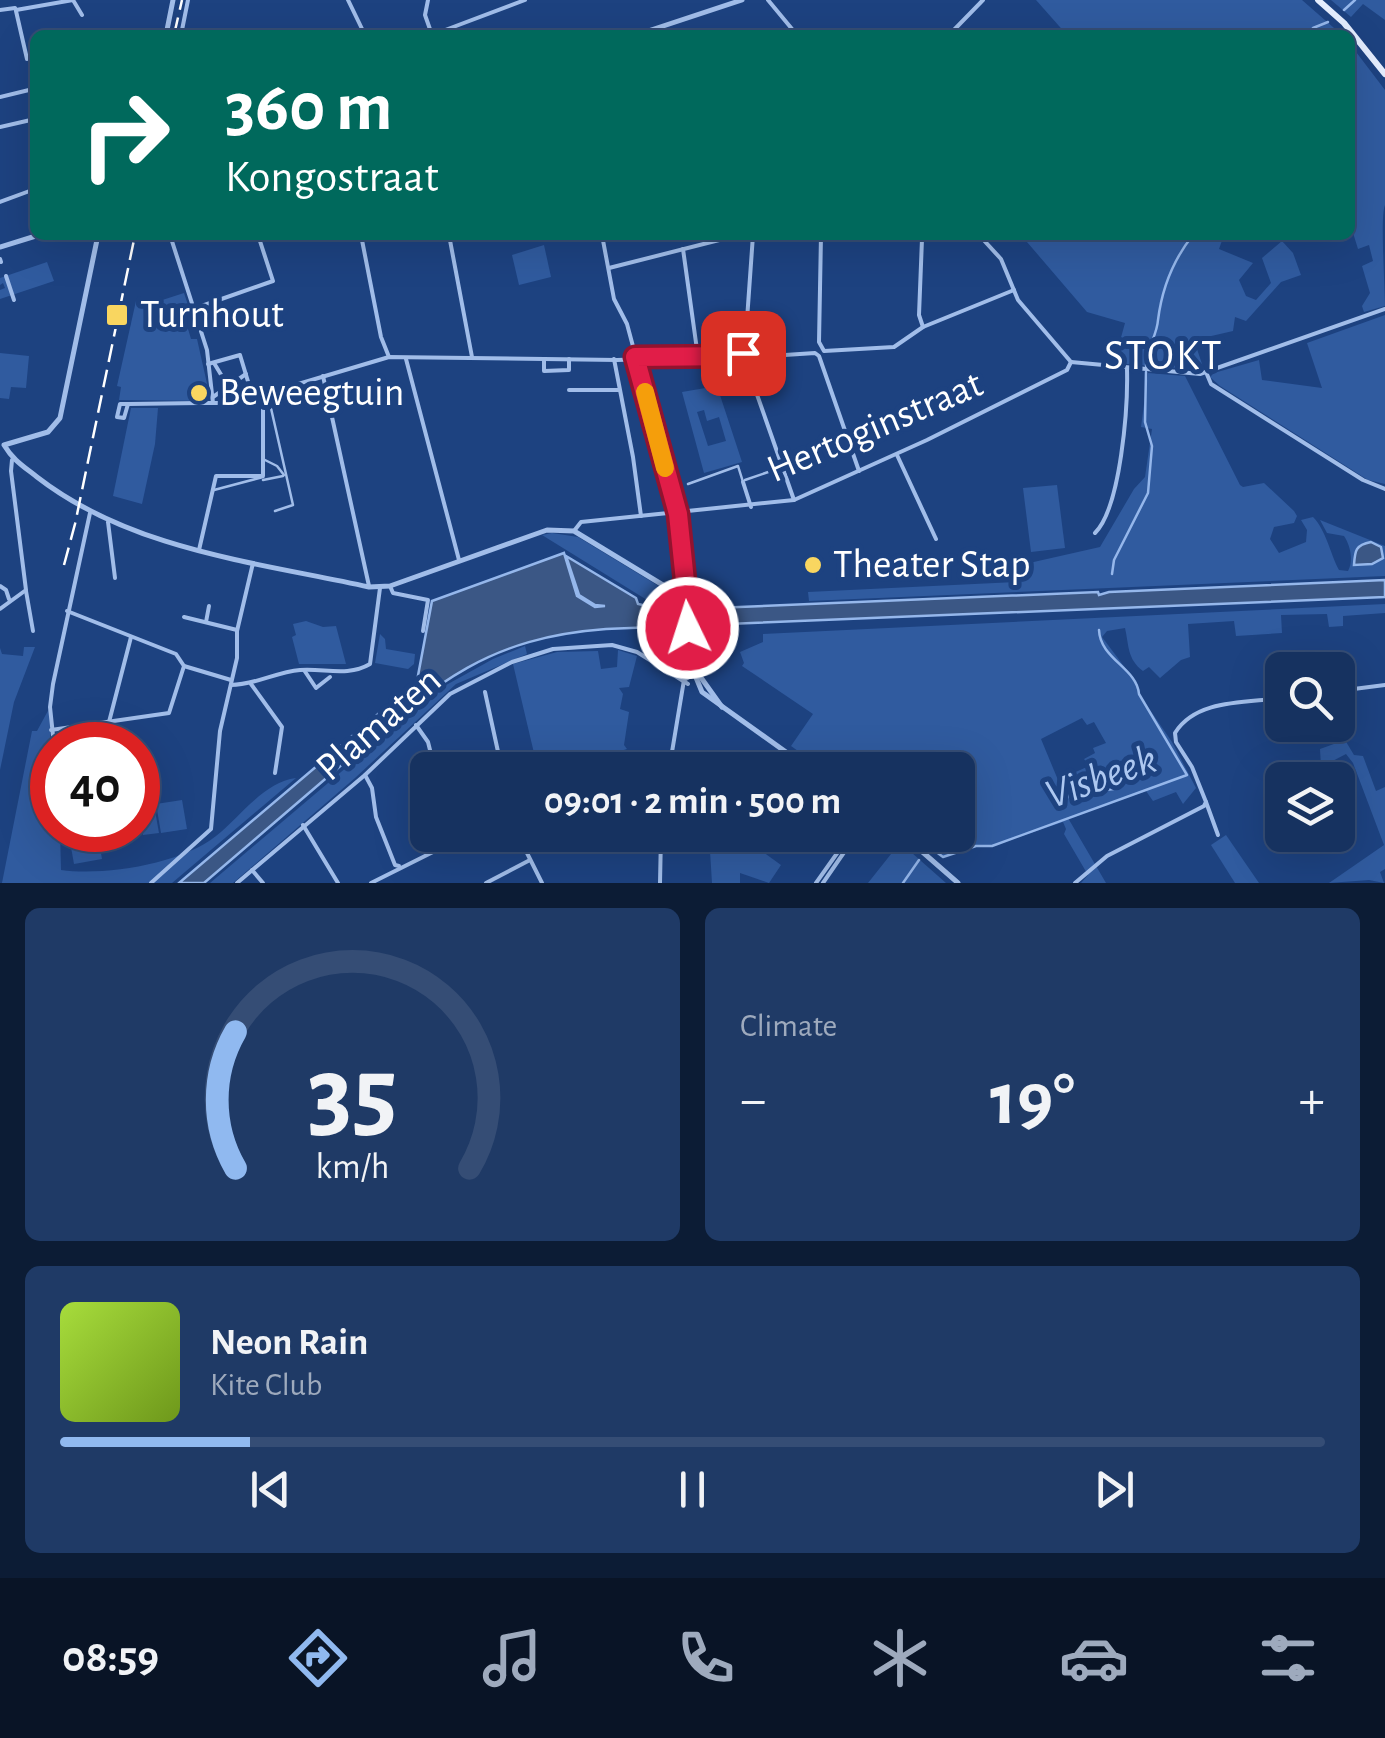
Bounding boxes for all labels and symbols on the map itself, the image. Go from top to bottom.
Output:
place label: Turnhout [140,295,284,335]
marker: Turnhout [104,302,130,328]
pin [701,311,786,396]
district label: STOKT [1104,335,1224,377]
street label: Hertoginstraat [762,364,989,490]
place label: Beweegtuin [219,373,404,413]
marker: Beweegtuin [188,382,210,404]
place label: Theater Stap [833,545,1031,585]
marker: Theater Stap [802,554,824,576]
position arrow [636,576,740,680]
street label: Plamaten [309,660,449,788]
speed limit sign: 40 [30,722,160,852]
water label: Visbeek [1040,738,1162,816]

